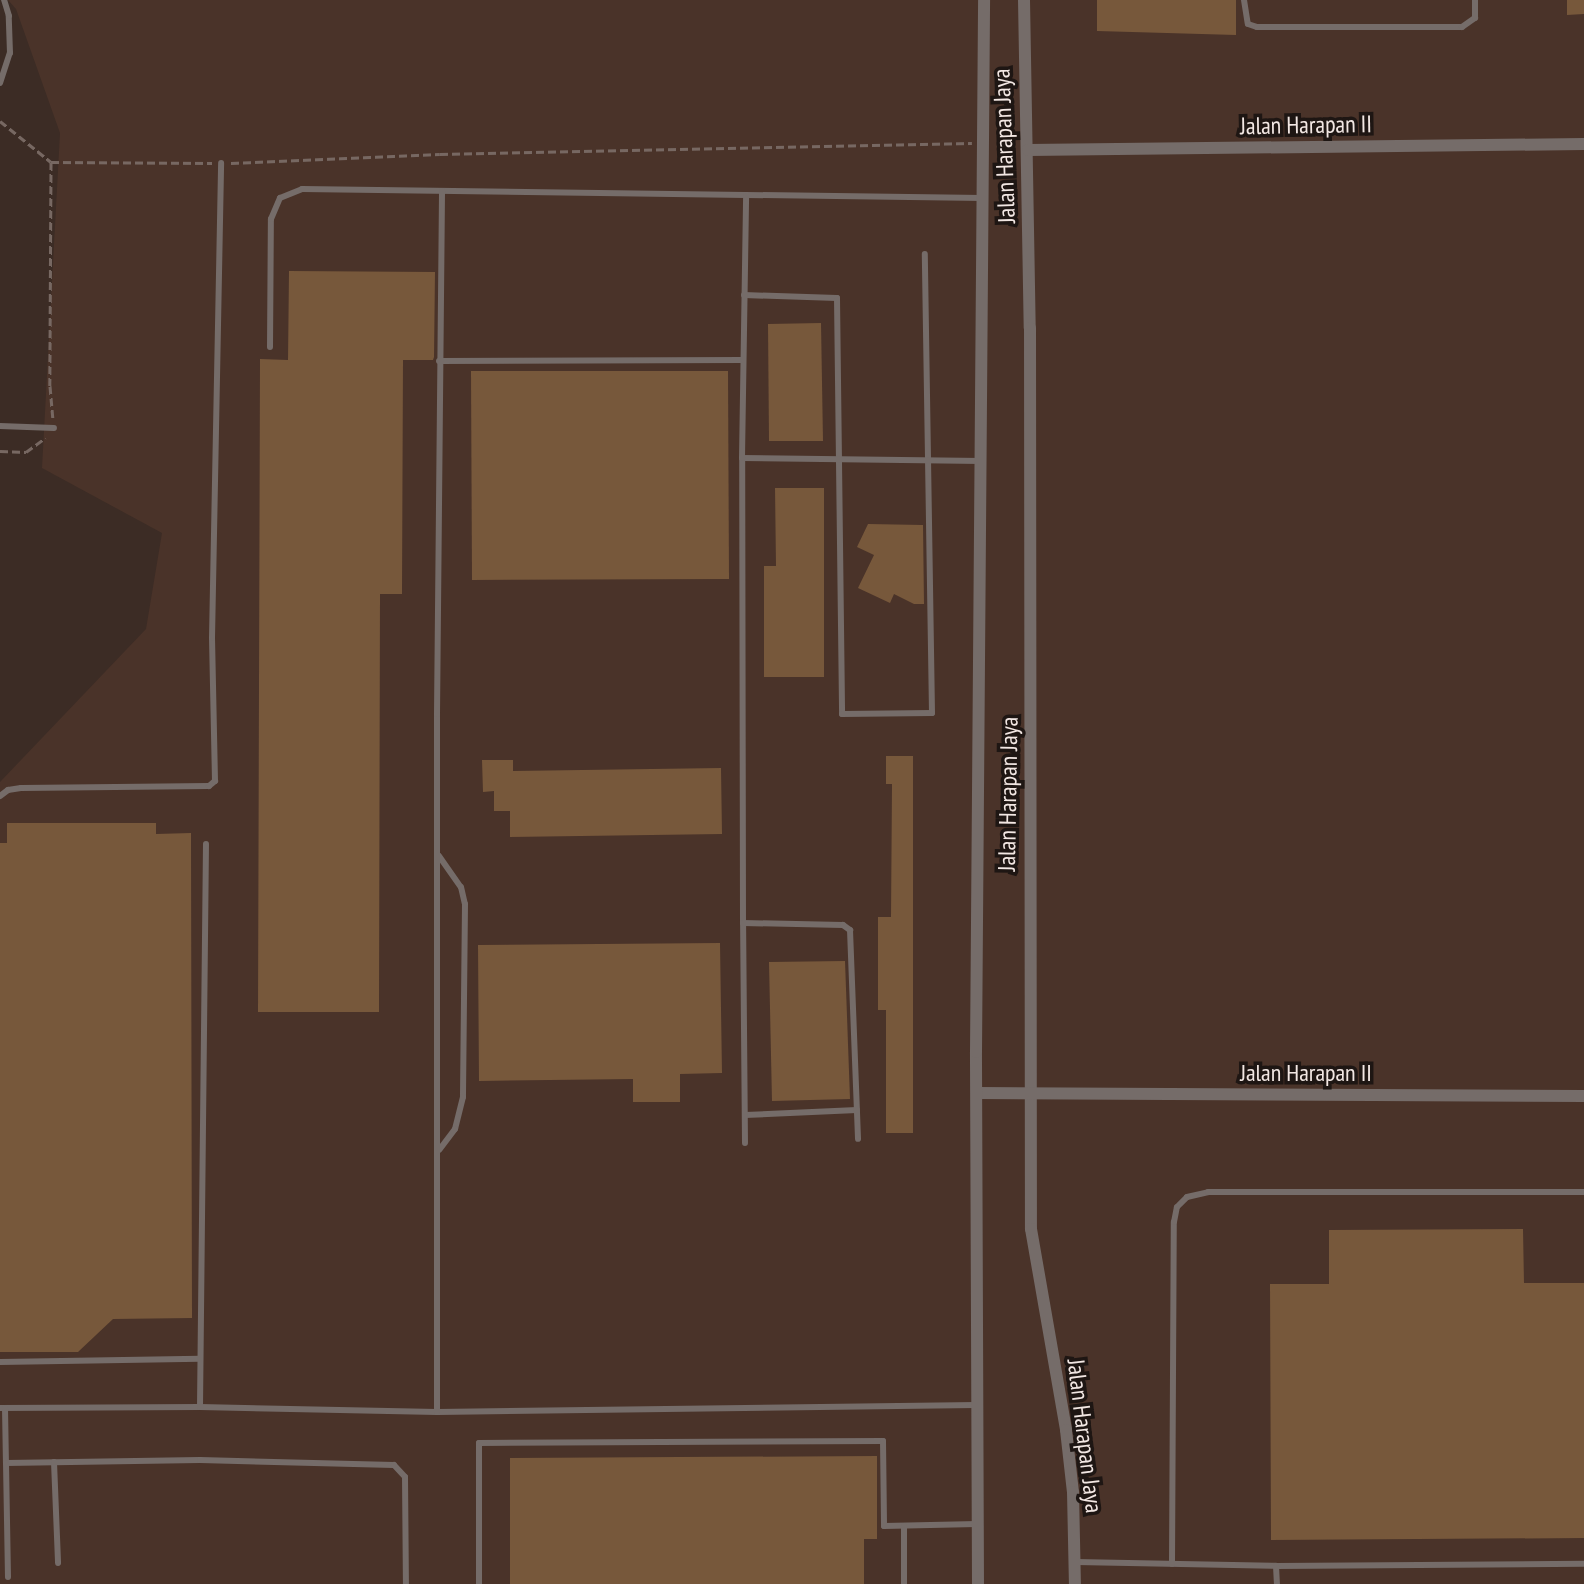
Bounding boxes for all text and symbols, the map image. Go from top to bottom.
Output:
street label: Jalan Harapan Jaya [987,68,1021,224]
street label: Jalan Harapan II [1240,109,1372,141]
street label: Jalan Harapan Jaya [992,717,1024,871]
street label: Jalan Harapan II [1240,1059,1372,1087]
street label: Jalan Harapan Jaya [1061,1358,1109,1514]

